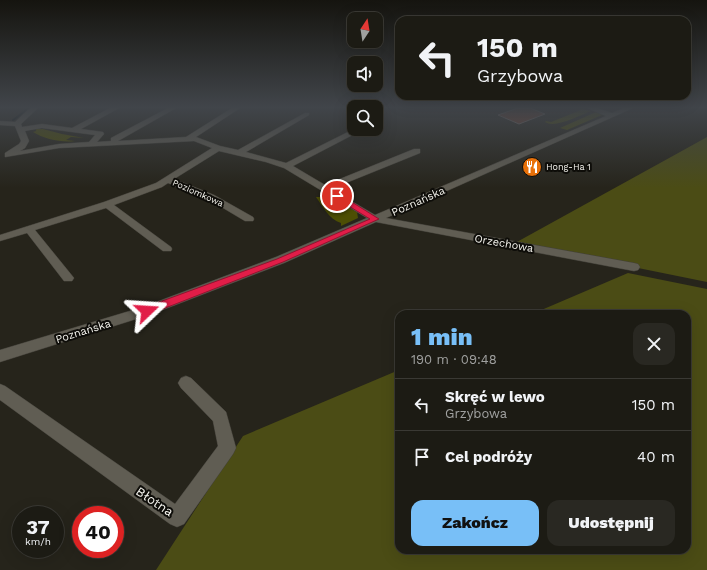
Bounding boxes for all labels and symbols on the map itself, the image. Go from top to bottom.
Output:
north arrow [347,12,383,48]
restaurant icon: Hong-Ha 1 [521,156,543,178]
place label: Hong-Ha 1 [546,162,591,172]
street label: Poziomkowa [171,177,225,209]
pin [320,179,354,213]
street label: Poznańska [390,184,447,219]
street label: Orzechowa [473,232,534,255]
position arrow [126,290,168,332]
street label: Poznańska [54,317,112,346]
street label: Błotna [133,483,177,520]
speed limit sign: 40 [72,506,124,558]

